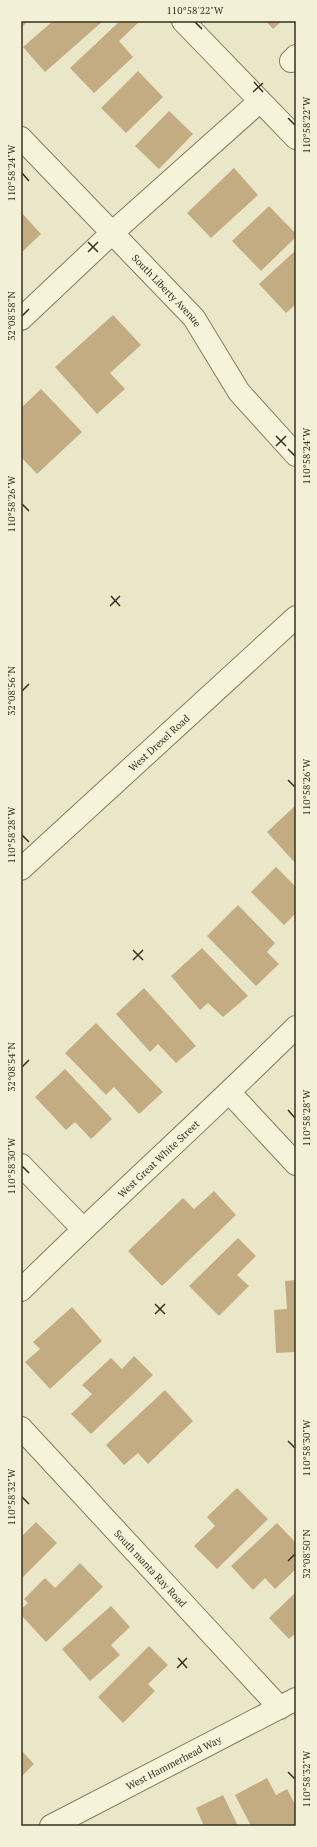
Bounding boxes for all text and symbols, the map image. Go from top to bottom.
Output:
text: 110°58'22"W [167,4,224,17]
text: 110°58'22"W [300,96,313,153]
text: 110°58'24"W [5,144,18,201]
street label: South Liberty Avenue [129,251,204,329]
text: 32°08'58"N [5,291,18,341]
text: 110°58'24"W [300,427,313,484]
text: 110°58'26"W [5,475,18,532]
text: 32°08'56"N [5,666,18,716]
street label: West Drexel Road [126,711,192,774]
text: 110°58'26"W [300,758,313,815]
text: 110°58'28"W [5,806,18,863]
text: 32°08'54"N [5,1042,18,1092]
text: 110°58'28"W [300,1089,313,1146]
street label: West Great White Street [115,1117,202,1200]
text: 110°58'30"W [5,1137,18,1194]
text: 110°58'30"W [300,1419,313,1476]
text: 110°58'32"W [5,1468,18,1525]
street label: South manta Ray Road [112,1527,190,1610]
text: 32°08'50"N [300,1529,313,1579]
street label: West Hammerhead Way [124,1732,224,1793]
text: 110°58'32"W [300,1750,313,1807]

